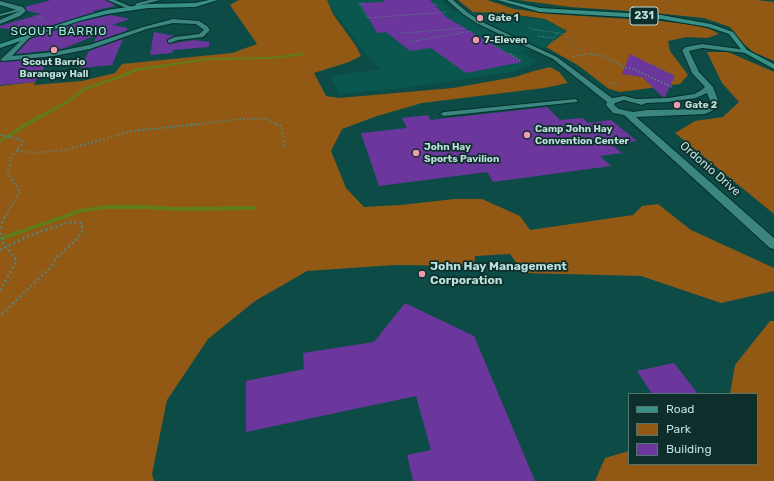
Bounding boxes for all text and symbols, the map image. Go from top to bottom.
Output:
road number: 231 [630,7,658,25]
place label: Gate 1 [488,12,519,24]
marker: Gate 1 [475,13,485,23]
district label: SCOUT BARRIO [11,25,107,39]
place label: 7-Eleven [484,34,527,46]
marker: 7-Eleven [471,35,481,45]
marker: Scout Barrio Barangay Hall [49,45,59,55]
place label: Scout Barrio Barangay Hall [20,56,88,80]
place label: Gate 2 [685,99,717,111]
marker: Gate 2 [672,100,682,110]
place label: Camp John Hay Convention Center [535,123,629,146]
marker: Camp John Hay Convention Center [522,130,532,140]
street label: Ordonio Drive [677,139,743,199]
place label: John Hay Sports Pavilion [424,141,499,164]
marker: John Hay Sports Pavilion [411,148,421,158]
place label: John Hay Management Corporation [430,260,567,288]
marker: John Hay Management Corporation [417,269,427,279]
legend [628,393,758,465]
text: Road [666,402,694,416]
text: Park [666,422,691,436]
text: Building [666,442,712,456]

